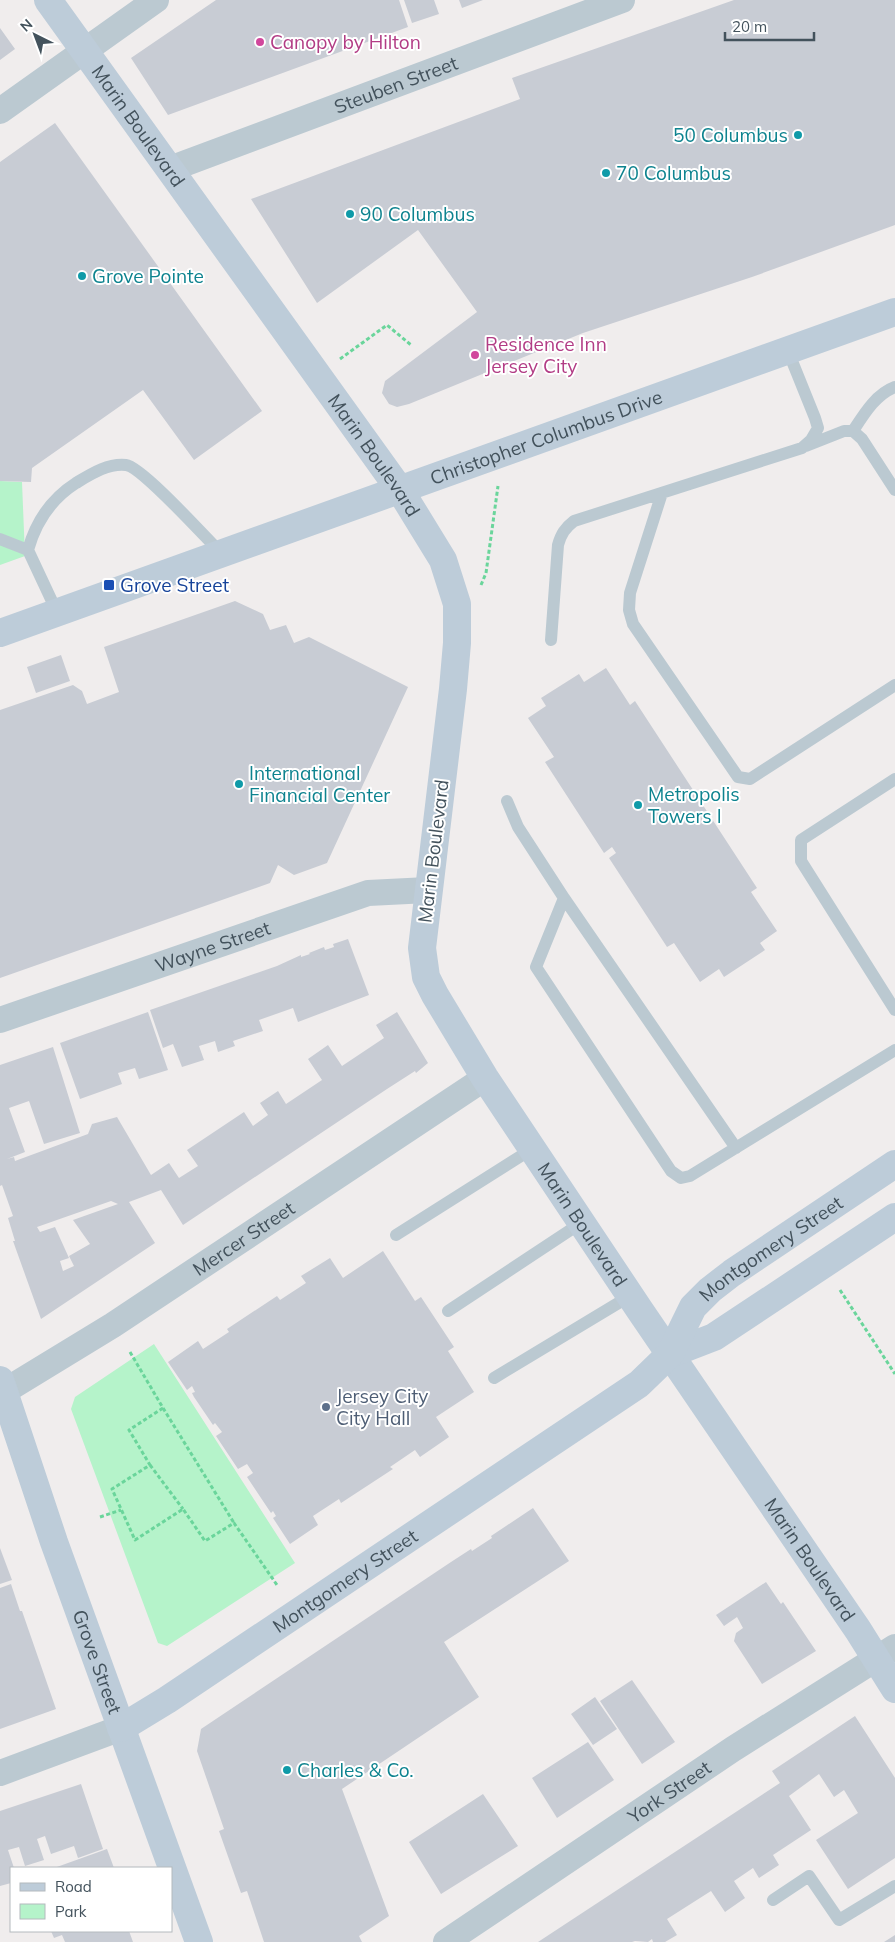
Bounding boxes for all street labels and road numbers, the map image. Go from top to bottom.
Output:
street label: Steuben Street [331,50,461,119]
street label: Marin Boulevard [87,60,190,191]
street label: Christopher Columbus Drive [426,385,665,490]
street label: Marin Boulevard [323,389,425,521]
street label: Marin Boulevard [412,778,454,924]
street label: Wayne Street [152,915,274,978]
street label: Marin Boulevard [533,1158,633,1291]
street label: Montgomery Street [694,1190,847,1306]
street label: Mercer Street [188,1196,299,1281]
street label: Marin Boulevard [759,1493,861,1626]
street label: Montgomery Street [268,1524,422,1638]
street label: Grove Street [67,1606,127,1717]
street label: York Street [622,1755,716,1829]

